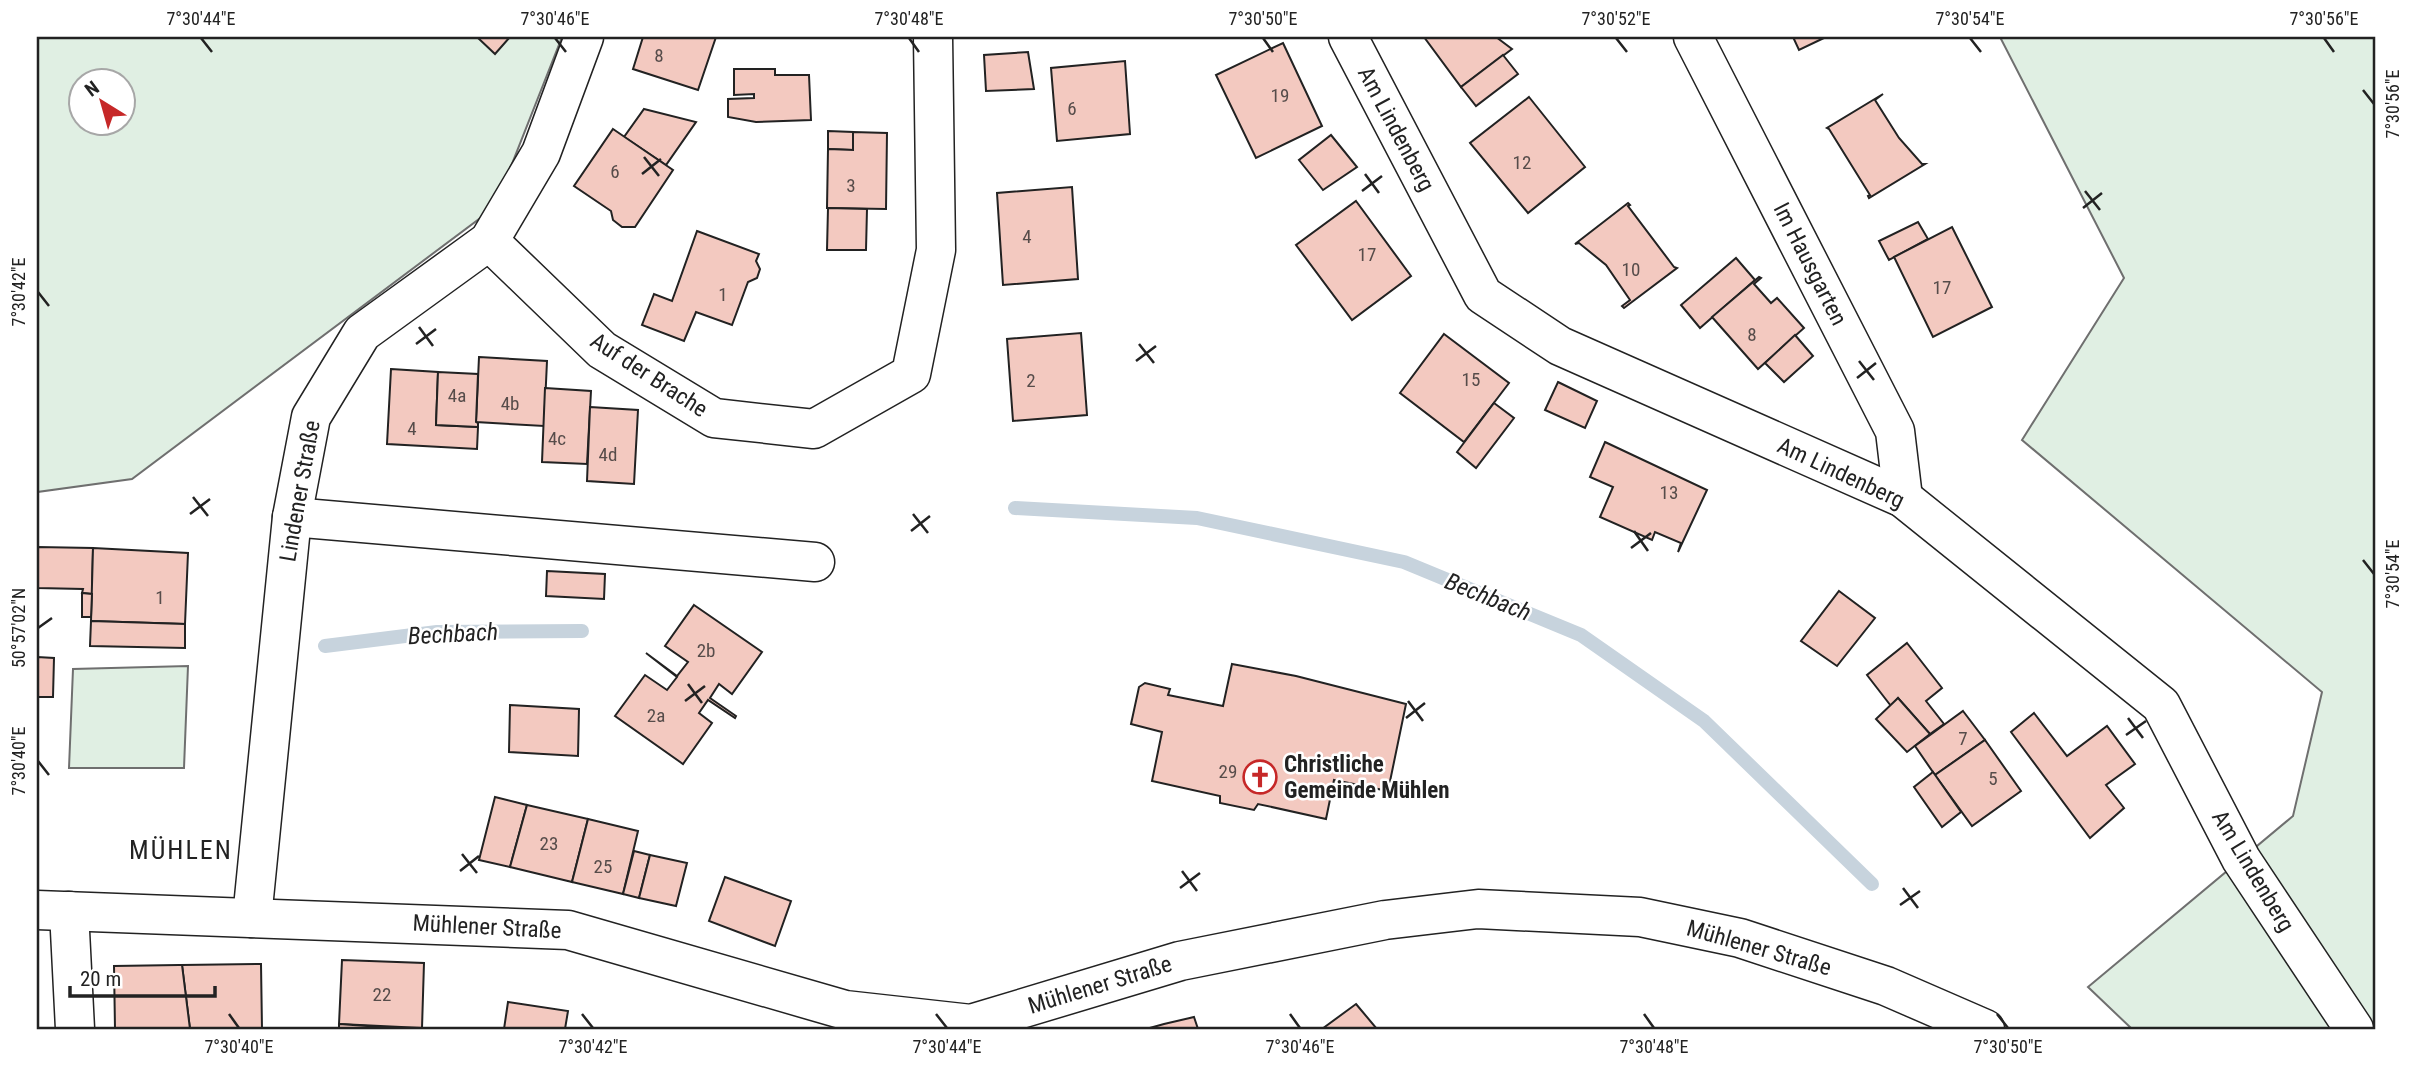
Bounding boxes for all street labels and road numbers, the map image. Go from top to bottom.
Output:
street label: Am Lindenberg [1352,62,1440,196]
street label: Im Hausgarten [1768,198,1852,330]
street label: Auf der Brache [585,327,713,423]
street label: Lindener Straße [274,418,326,564]
street label: Am Lindenberg [1773,432,1909,514]
street label: Am Lindenberg [2206,805,2300,937]
street label: Mühlener Straße [412,910,562,944]
street label: Mühlener Straße [1684,914,1834,982]
street label: Mühlener Straße [1025,950,1175,1020]

